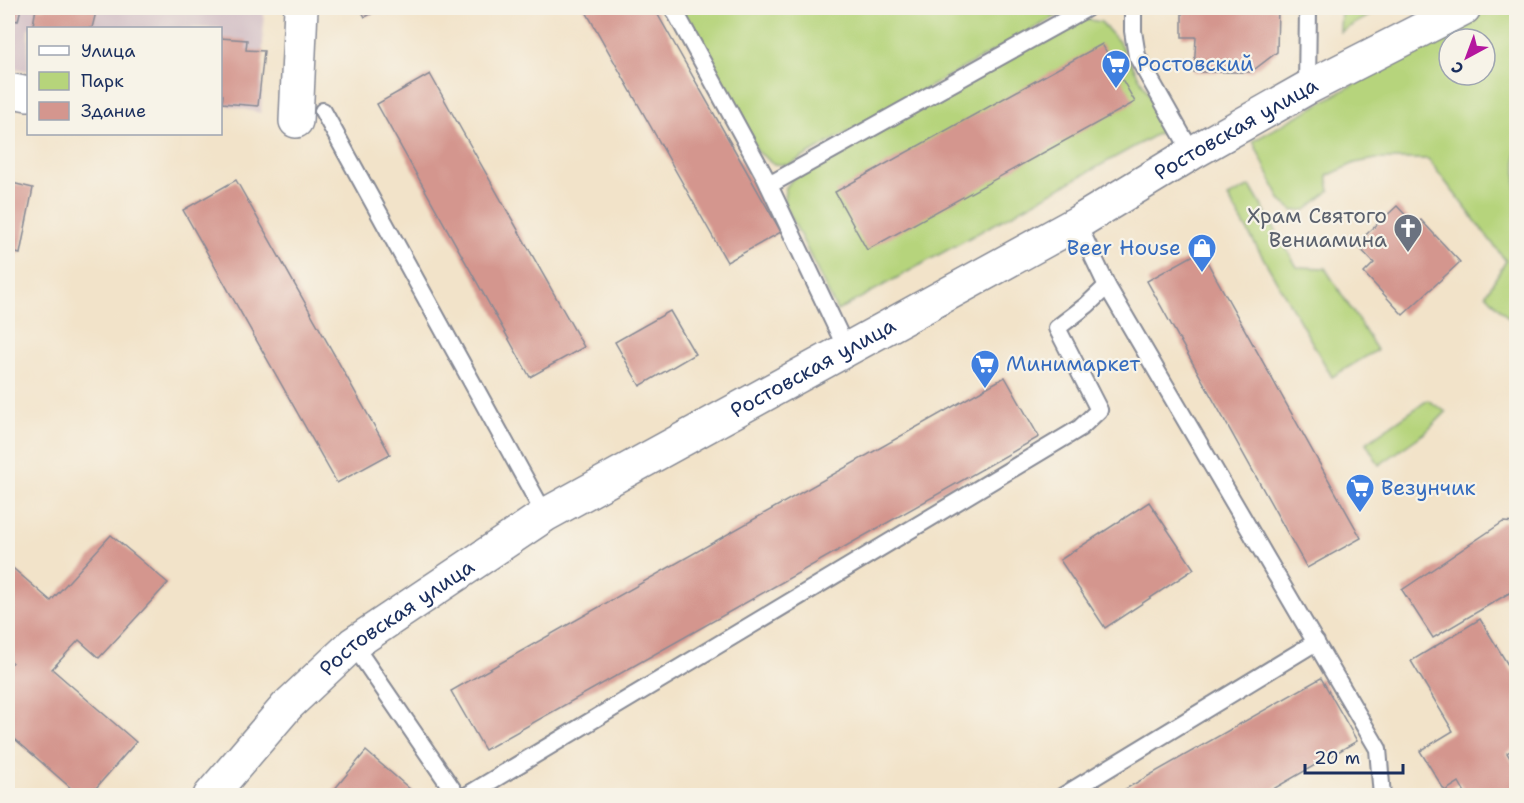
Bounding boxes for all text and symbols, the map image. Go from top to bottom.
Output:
legend [27,27,222,135]
north arrow [1437,27,1497,87]
text: Улица [81,39,135,63]
supermarket icon: Ростовский [1100,48,1132,90]
place label: Ростовский [1137,50,1254,78]
text: С [1447,57,1468,79]
text: Парк [81,69,124,93]
street label: Ростовская улица [1149,71,1323,187]
text: Здание [81,99,146,123]
place label: Храм Святого Вениамина [1247,202,1387,254]
church icon: Храм Святого Вениамина [1392,212,1424,254]
shop icon: Beer House [1186,232,1218,274]
place label: Beer House [1067,234,1181,262]
street label: Ростовская улица [725,311,901,425]
supermarket icon: Минимаркет [969,348,1001,390]
place label: Минимаркет [1006,350,1140,378]
supermarket icon: Везунчик [1344,472,1376,514]
place label: Везунчик [1381,474,1476,502]
street label: Ростовская улица [313,552,480,682]
scale bar [1305,737,1402,775]
text: 20 m [1314,746,1360,770]

